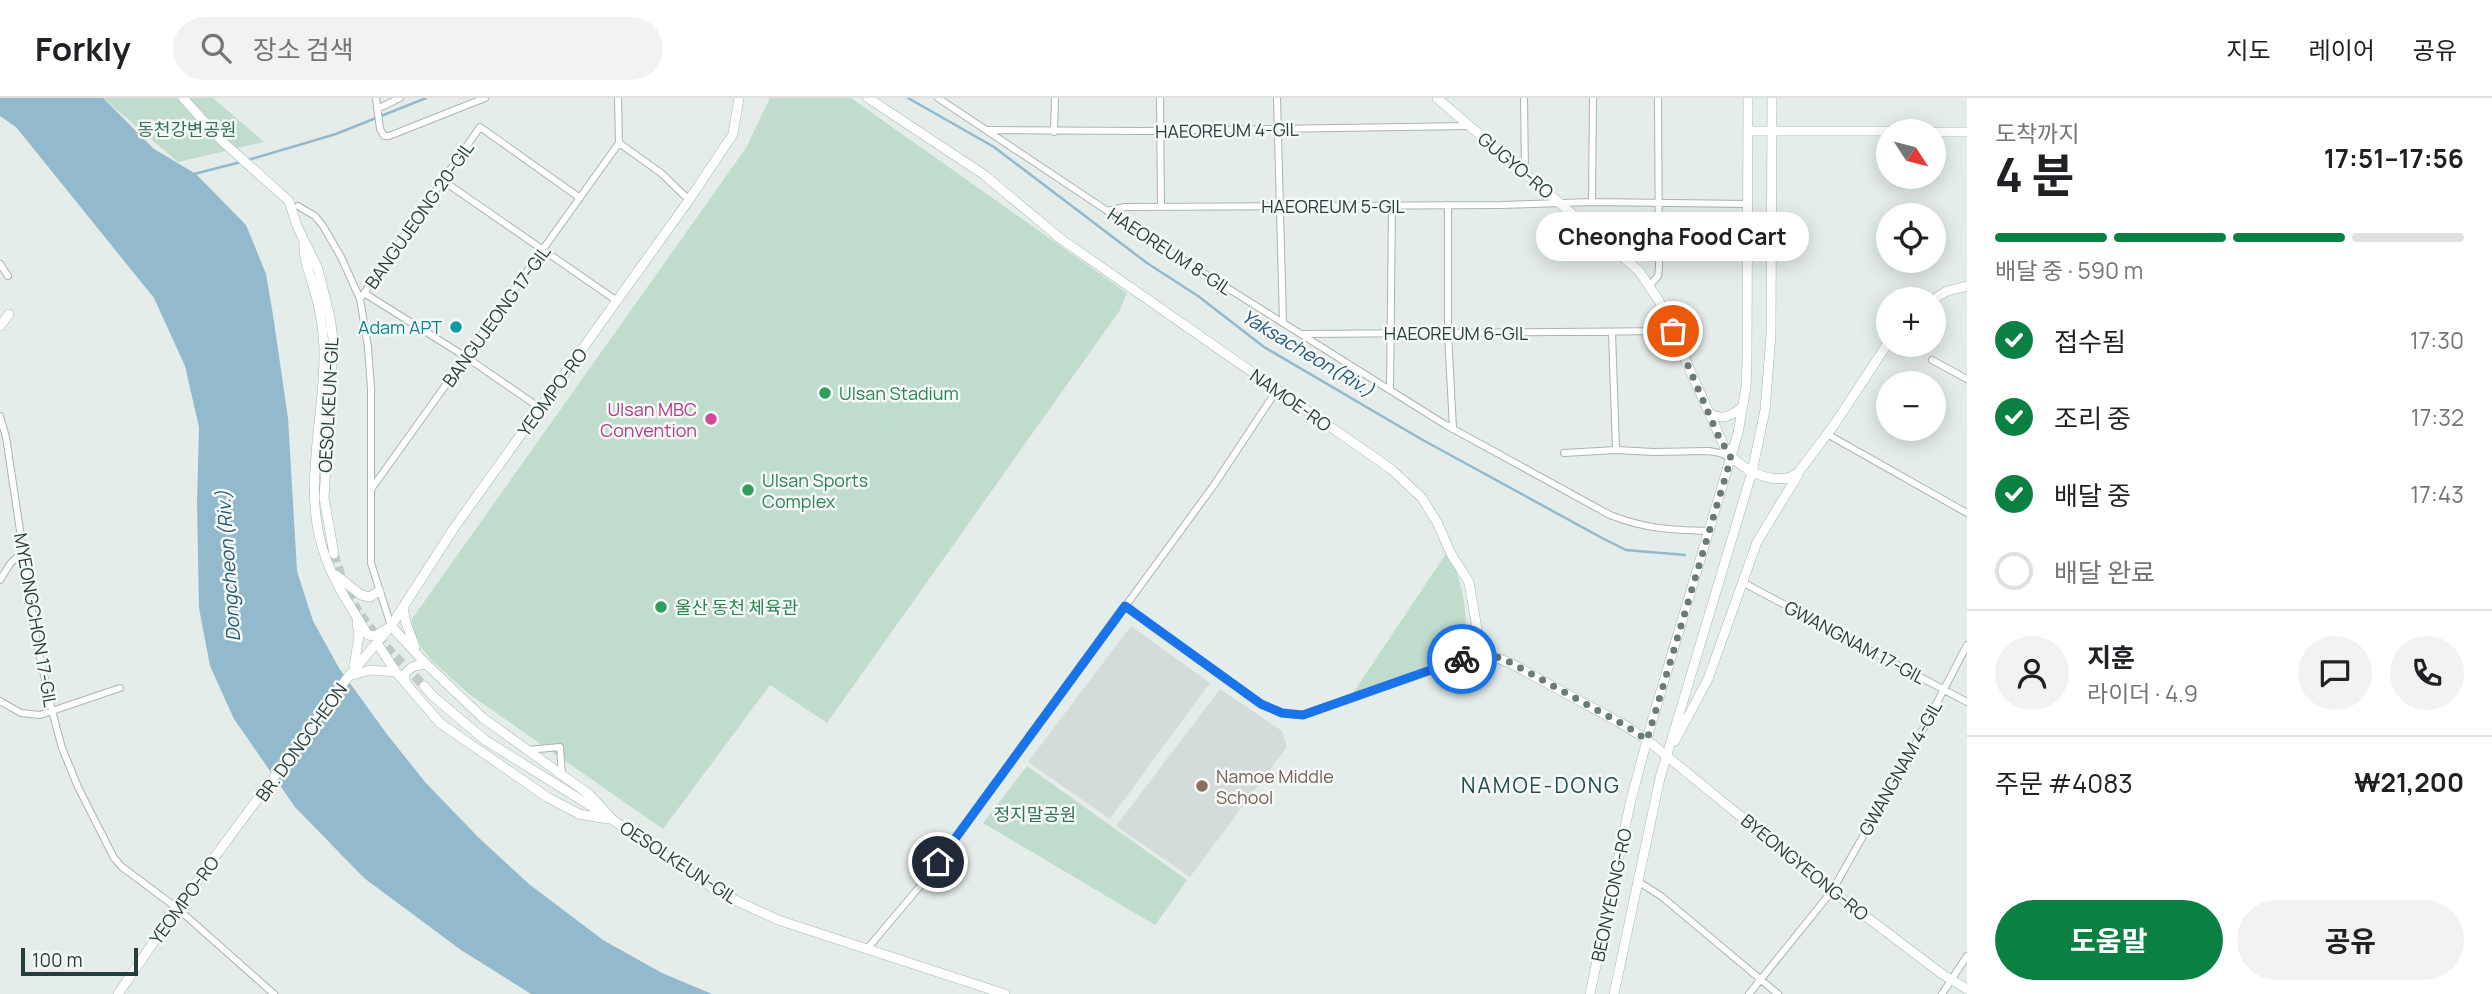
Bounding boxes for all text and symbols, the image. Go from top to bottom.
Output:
search box [173,17,663,80]
text: Forkly [35,26,131,71]
icon: search [197,29,235,67]
text: 장소 검색 [253,31,354,67]
text: 지도 [2226,33,2271,66]
text: 레이어 [2309,33,2375,66]
text: 공유 [2413,33,2457,66]
park label: 동천강변공원 [137,117,237,141]
street label: HAEOREUM 4-GIL [1155,117,1299,143]
text: 도착까지 [1995,117,2080,149]
north arrow [1876,119,1946,189]
map controls [1876,119,1946,441]
street label: GUGYO-RO [1473,126,1559,204]
street label: BANGUJEONG 20-GIL [359,137,479,293]
text: 17:51–17:56 [2324,140,2464,176]
text: 4 분 [1995,143,2075,206]
street label: HAEOREUM 5-GIL [1261,194,1405,218]
street label: HAEOREUM 8-GIL [1103,202,1237,300]
button: locate [1876,203,1946,273]
callout: Cheongha Food Cart [1536,212,1810,261]
text: Cheongha Food Cart [1558,220,1787,252]
street label: BANGUJEONG 17-GIL [437,240,555,392]
text: 배달 중 · 590 m [1995,254,2143,286]
button: + [1876,287,1946,357]
pin [1643,301,1703,361]
water label: Yaksacheon(Riv.) [1237,303,1379,403]
icon: bag [1654,312,1692,350]
place label: Adam APT [358,315,442,339]
marker: Adam APT [448,319,464,335]
street label: HAEOREUM 6-GIL [1384,321,1528,345]
icon: check [1995,321,2033,359]
text: 접수됨 [2054,323,2126,359]
text: 17:30 [2410,324,2464,356]
street label: OESOLKEUN-GIL [312,337,344,473]
street label: YEOMPO-RO [512,343,592,441]
street label: NAMOE-RO [1246,363,1336,437]
button: − [1876,371,1946,441]
place label: Ulsan Stadium [839,381,959,405]
marker: Ulsan Stadium [817,385,833,401]
place label: Ulsan MBC Convention [600,397,697,442]
icon: check [1995,398,2033,436]
text: 조리 중 [2054,400,2131,436]
text: 17:32 [2411,401,2464,433]
marker: Ulsan MBC Convention [703,411,719,427]
place label: Ulsan Sports Complex [762,468,868,513]
icon: check [1995,475,2033,513]
text: 배달 중 [2054,477,2131,513]
text: 17:43 [2410,478,2464,510]
marker: Ulsan Sports Complex [740,482,756,498]
water label: Dongcheon (Riv.) [210,490,246,642]
street label: MYEONGCHON 17-GIL [9,531,63,709]
text: 배달 완료 [2054,554,2155,590]
place label: 울산 동천 체육관 [675,595,799,619]
street label: GWANGNAM 17-GIL [1780,595,1930,689]
marker: 울산 동천 체육관 [653,599,669,615]
courier [1427,624,1497,694]
button: person [1995,636,2069,710]
button: chat [2298,636,2372,710]
button: phone [2390,636,2464,710]
text: 지훈 [2087,639,2135,675]
icon: bike [1443,640,1481,678]
text: 라이더 · 4.9 [2087,677,2198,709]
street label: BR. DONGCHEON [250,678,352,806]
street label: GWANGNAM 4-GIL [1853,696,1947,840]
place label: Namoe Middle School [1216,764,1334,809]
text: ₩21,200 [2354,764,2464,800]
text: 주문 #4083 [1995,765,2133,801]
district label: NAMOE-DONG [1461,771,1621,799]
marker: Namoe Middle School [1194,778,1210,794]
park label: 정지말공원 [994,802,1076,826]
street label: BYEONGYEONG-RO [1736,808,1874,926]
street label: OESOLKEUN-GIL [616,815,742,909]
street label: BEONYEONG-RO [1585,826,1637,964]
pin [908,832,968,892]
icon: home [919,843,957,881]
street label: YEOMPO-RO [144,851,224,949]
button: 도움말 [1995,900,2223,980]
button: 공유 [2237,900,2464,980]
scale bar [21,945,138,977]
text: 100 m [32,947,83,973]

